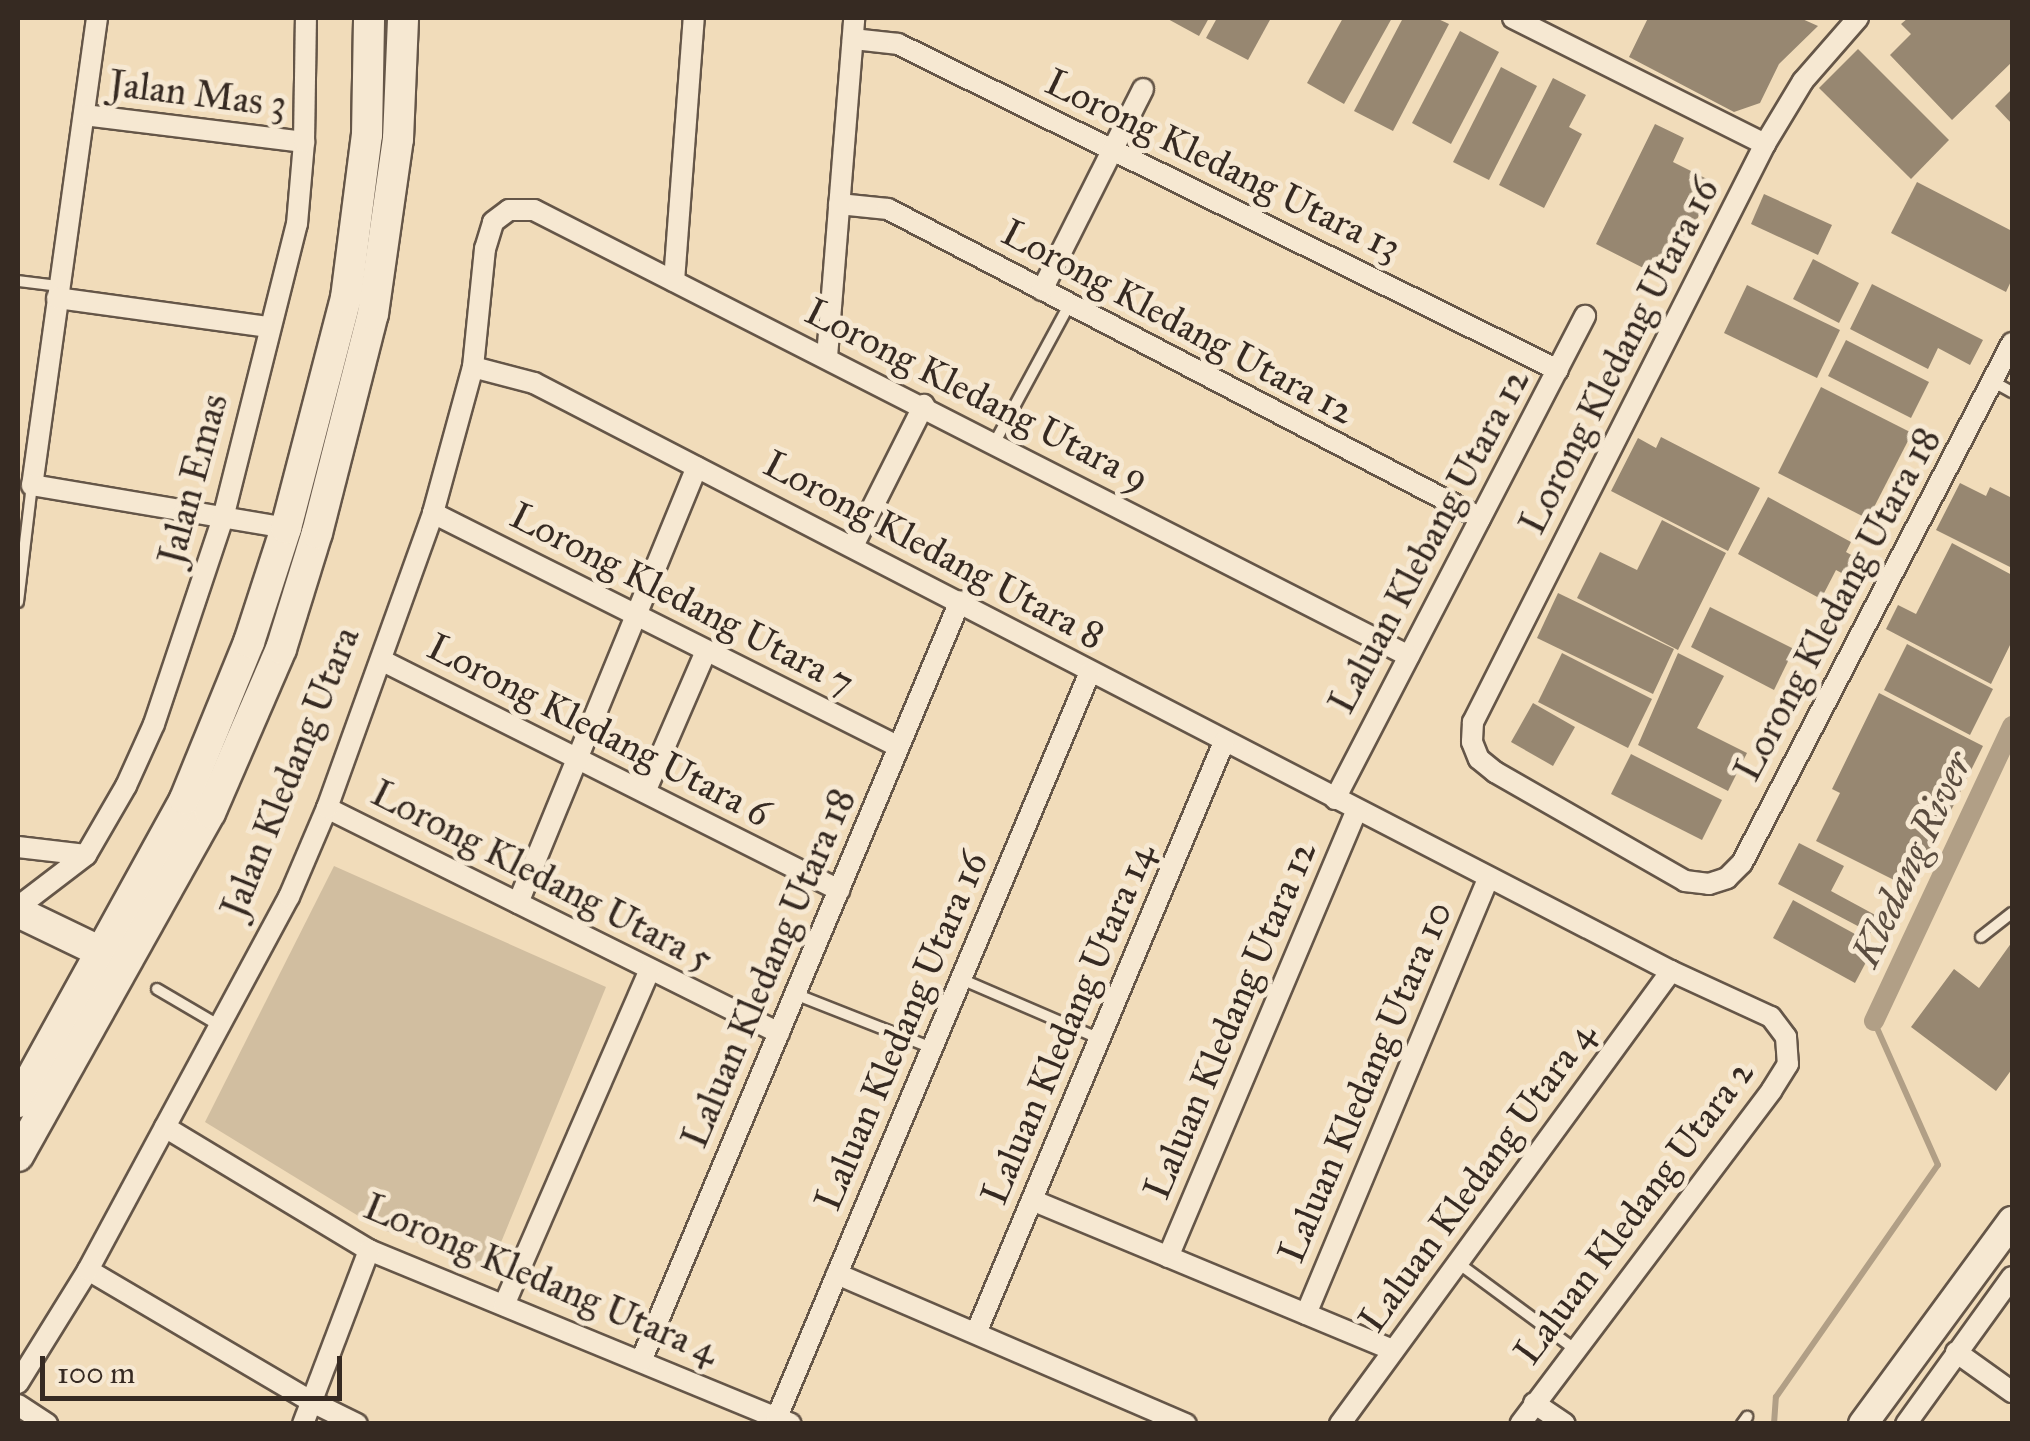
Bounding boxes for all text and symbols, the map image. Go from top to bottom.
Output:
street label: Lorong Kledang Utara 13 [1038,59,1408,271]
street label: Jalan Mas 3 [107,61,289,127]
street label: Lorong Kledang Utara 16 [1509,170,1729,542]
street label: Lorong Kledang Utara 12 [994,210,1362,434]
street label: Lorong Kledang Utara 9 [798,289,1156,501]
street label: Laluan Klebang Utara 12 [1319,361,1539,721]
street label: Jalan Emas [148,389,238,569]
street label: Lorong Kledang Utara 18 [1724,419,1950,789]
street label: Lorong Kledang Utara 8 [756,441,1112,659]
street label: Lorong Kledang Utara 7 [503,493,861,705]
street label: Jalan Kledang Utara [211,620,369,924]
street label: Lorong Kledang Utara 6 [420,624,778,836]
water label: Kledang River [1841,744,1983,974]
street label: Lorong Kledang Utara 5 [364,770,720,982]
street label: Laluan Kledang Utara 18 [672,781,864,1155]
street label: Laluan Kledang Utara 12 [1134,834,1326,1206]
street label: Laluan Kledang Utara 14 [971,837,1165,1211]
street label: Laluan Kledang Utara 16 [805,845,997,1217]
street label: Laluan Kledang Utara 10 [1268,895,1462,1269]
street label: Laluan Kledang Utara 4 [1349,1013,1605,1341]
street label: Laluan Kledang Utara 2 [1505,1051,1763,1373]
street label: Lorong Kledang Utara 4 [357,1184,725,1374]
scale bar [45,1336,348,1398]
text: 100 m [57,1355,135,1391]

